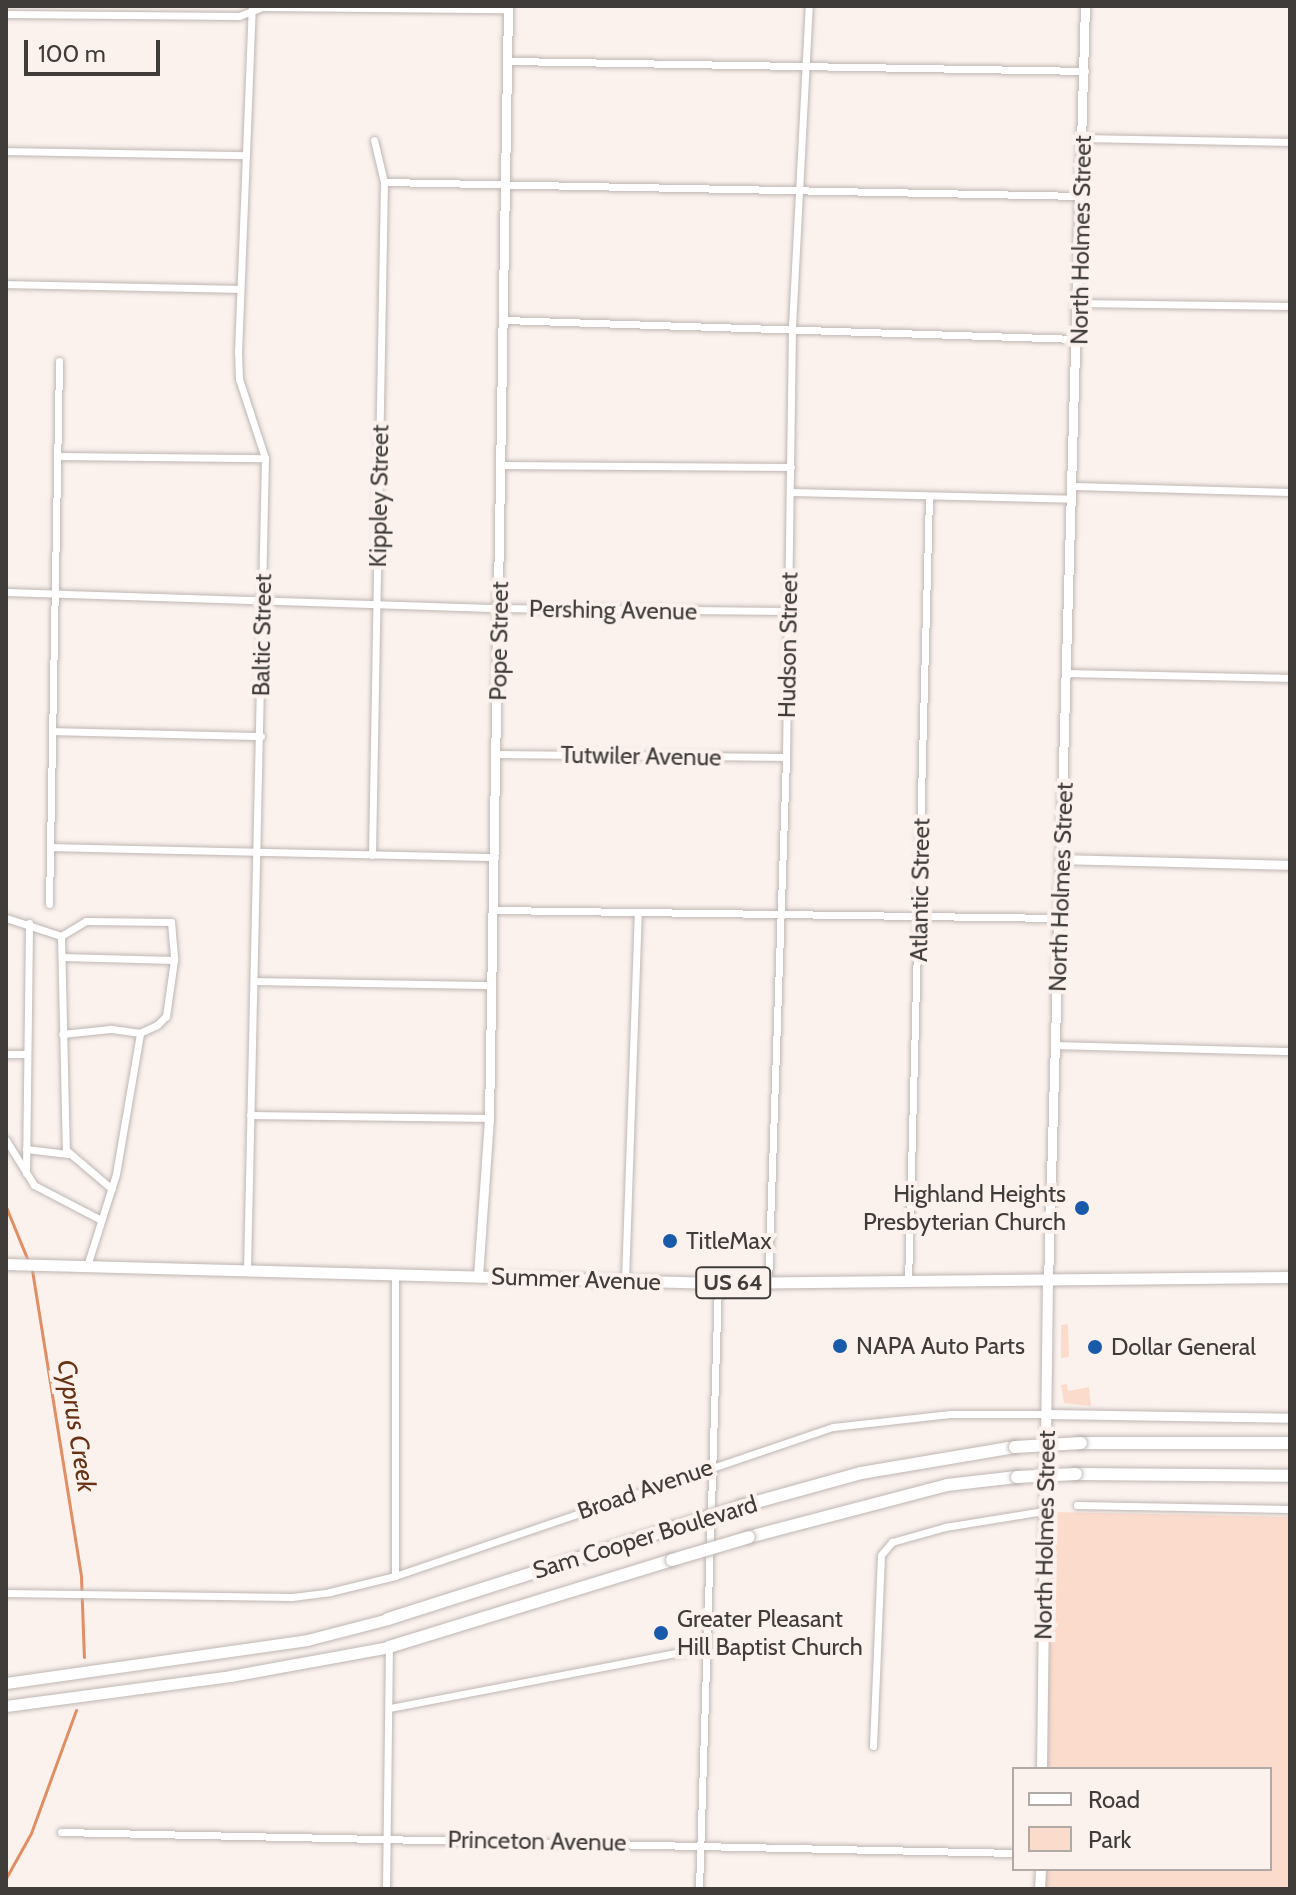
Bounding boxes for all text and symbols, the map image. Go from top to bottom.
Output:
scale bar [28,24,164,74]
text: 100 m [38,39,106,68]
street label: North Holmes Street [1065,135,1097,345]
street label: Kippley Street [363,424,395,568]
street label: Hudson Street [772,572,804,718]
street label: Baltic Street [247,573,277,697]
street label: Pope Street [484,581,514,701]
street label: Pershing Avenue [529,594,697,626]
street label: Tutwiler Avenue [560,740,722,772]
street label: North Holmes Street [1043,782,1079,992]
street label: Atlantic Street [904,818,936,962]
place label: Highland Heights Presbyterian Church [863,1180,1066,1236]
marker: Highland Heights Presbyterian Church [1073,1199,1091,1217]
place label: TitleMax [686,1227,772,1255]
marker: TitleMax [661,1232,679,1250]
street label: Summer Avenue [491,1262,661,1296]
road number: US 64 [695,1265,771,1301]
place label: NAPA Auto Parts [856,1332,1025,1360]
place label: Dollar General [1111,1333,1256,1361]
marker: NAPA Auto Parts [831,1337,849,1355]
marker: Dollar General [1086,1338,1104,1356]
water label: Cyprus Creek [50,1357,102,1495]
street label: North Holmes Street [1029,1430,1061,1640]
street label: Broad Avenue [574,1452,716,1526]
street label: Sam Cooper Boulevard [529,1489,761,1585]
place label: Greater Pleasant Hill Baptist Church [677,1605,863,1661]
marker: Greater Pleasant Hill Baptist Church [652,1624,670,1642]
legend [1012,1767,1272,1871]
text: Road [1088,1785,1140,1814]
street label: Princeton Avenue [447,1825,627,1857]
text: Park [1088,1825,1131,1854]

